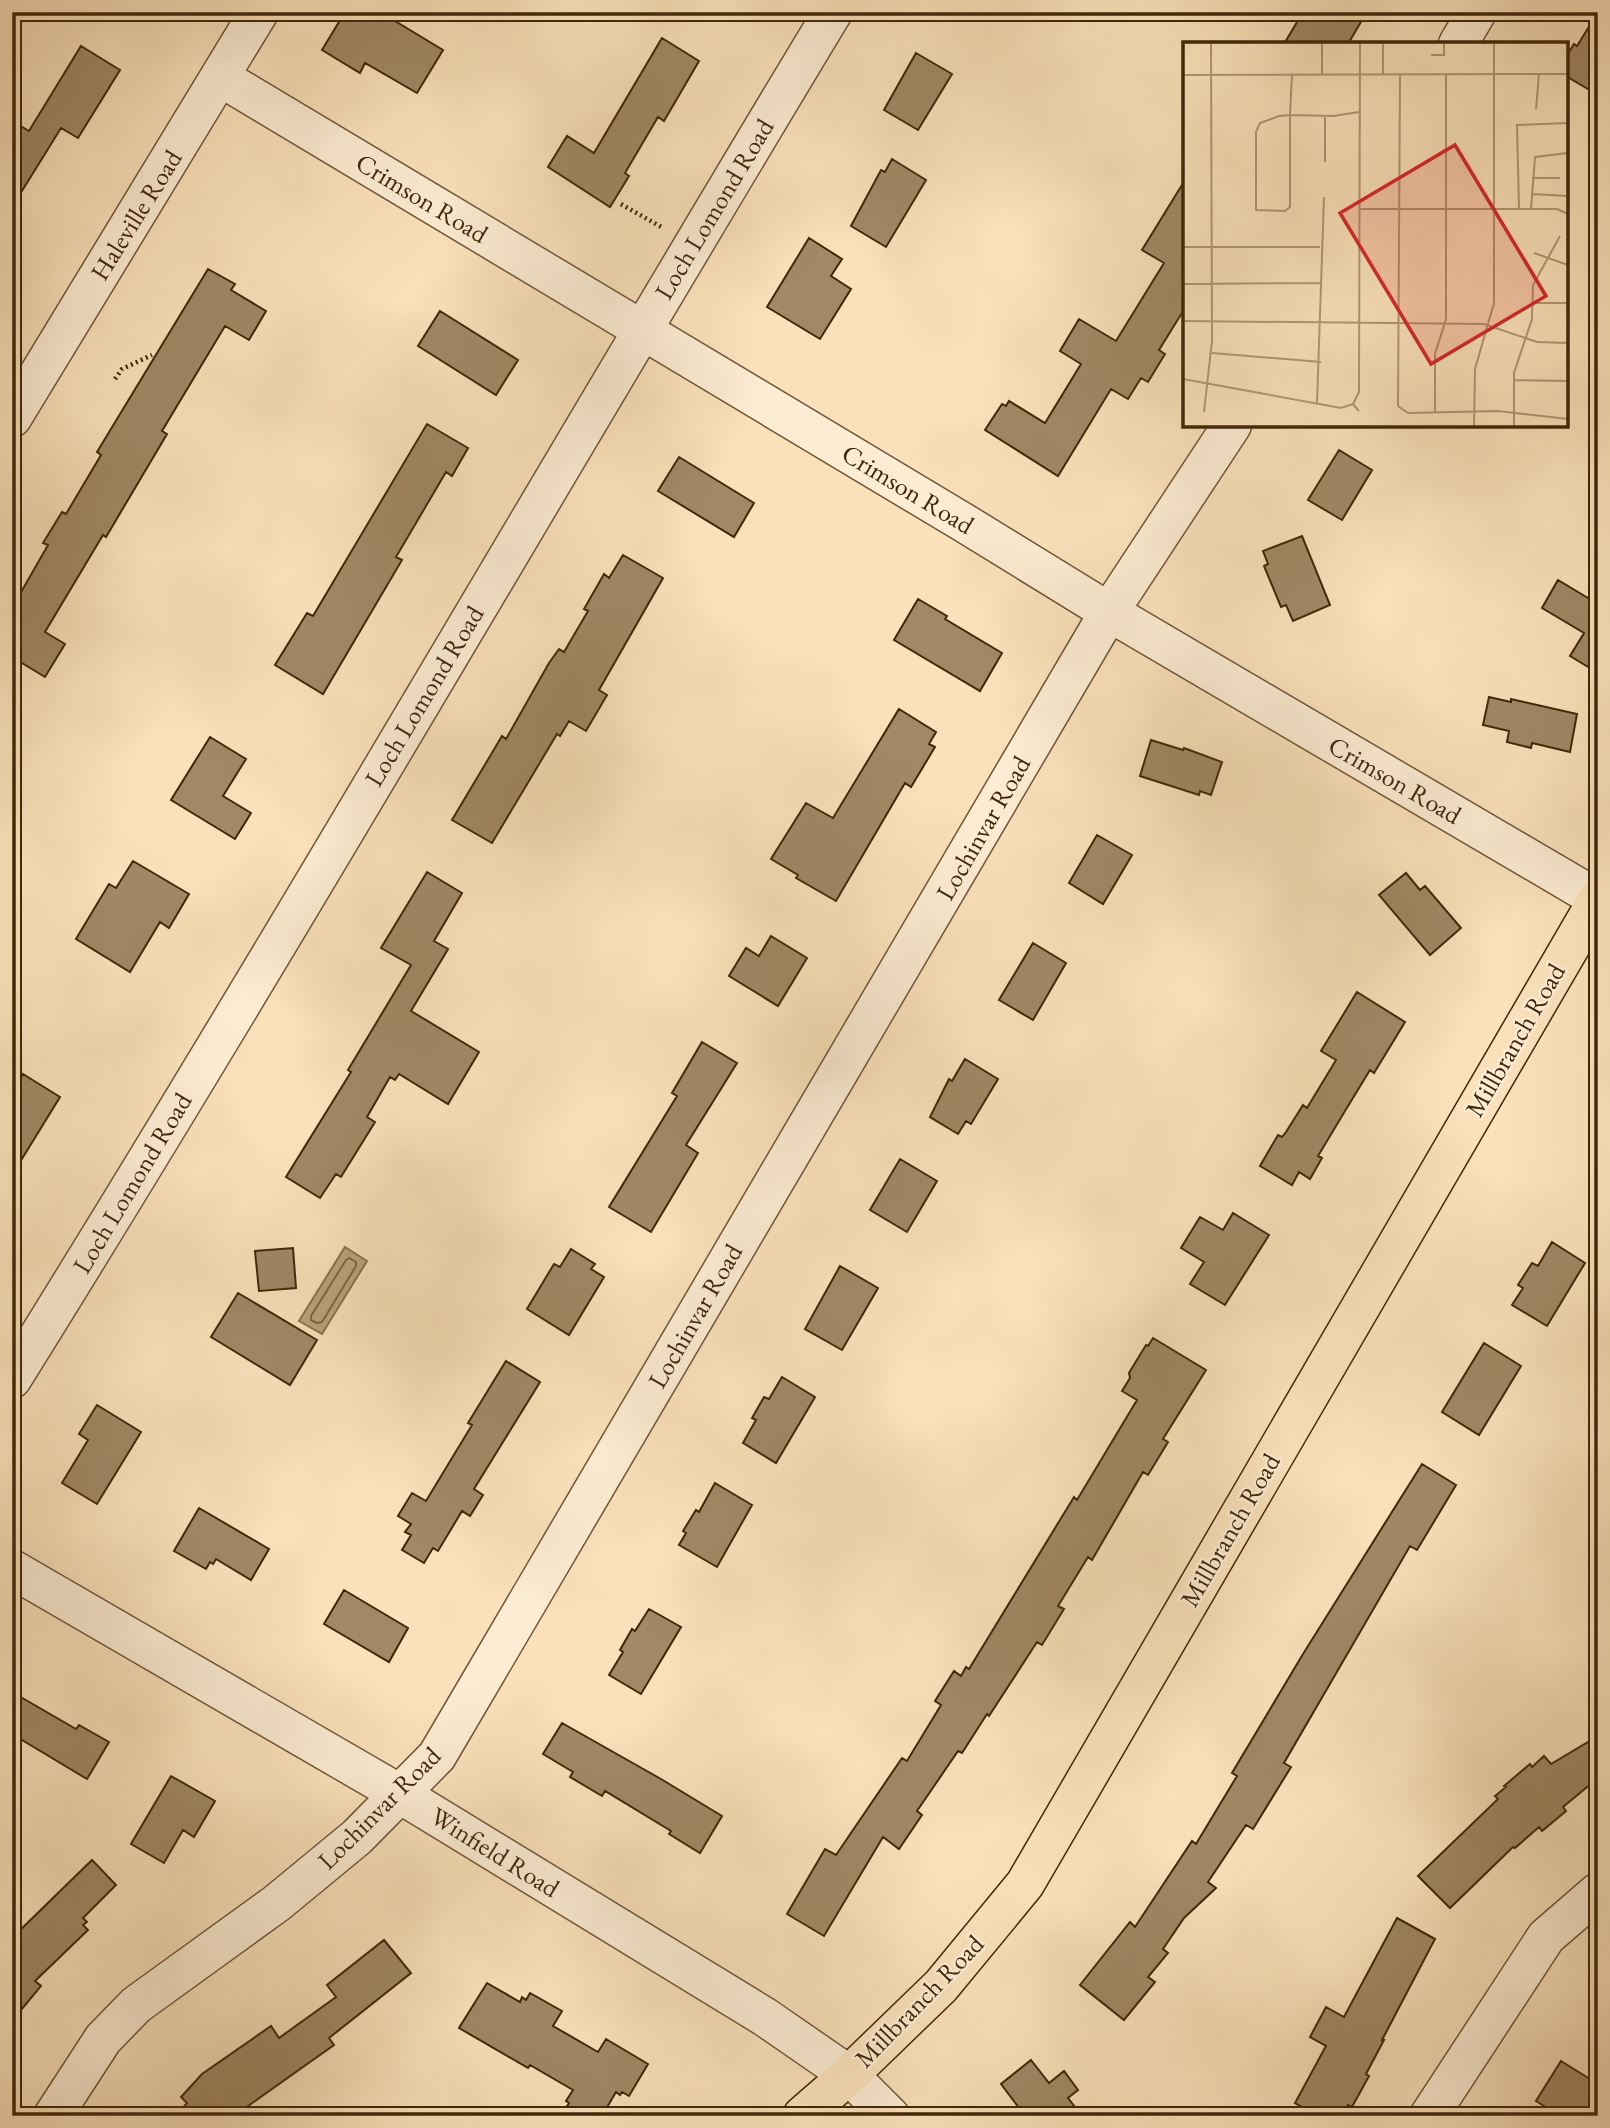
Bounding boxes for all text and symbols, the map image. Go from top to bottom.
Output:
inset map [1183,42,1568,427]
street label: Loch Lomond Road [647,112,782,306]
street label: Haleville Road [82,143,190,287]
street label: Crimson Road [350,145,495,251]
street label: Crimson Road [836,436,981,542]
street label: Loch Lomond Road [357,599,492,793]
street label: Crimson Road [1322,728,1468,832]
street label: Lochinvar Road [928,749,1038,906]
street label: Millbranch Road [1457,956,1573,1123]
street label: Loch Lomond Road [65,1086,200,1280]
street label: Lochinvar Road [640,1237,750,1394]
street label: Millbranch Road [1172,1446,1288,1613]
street label: Lochinvar Road [310,1738,449,1877]
street label: Winfield Road [424,1799,567,1906]
street label: Millbranch Road [847,1927,992,2075]

